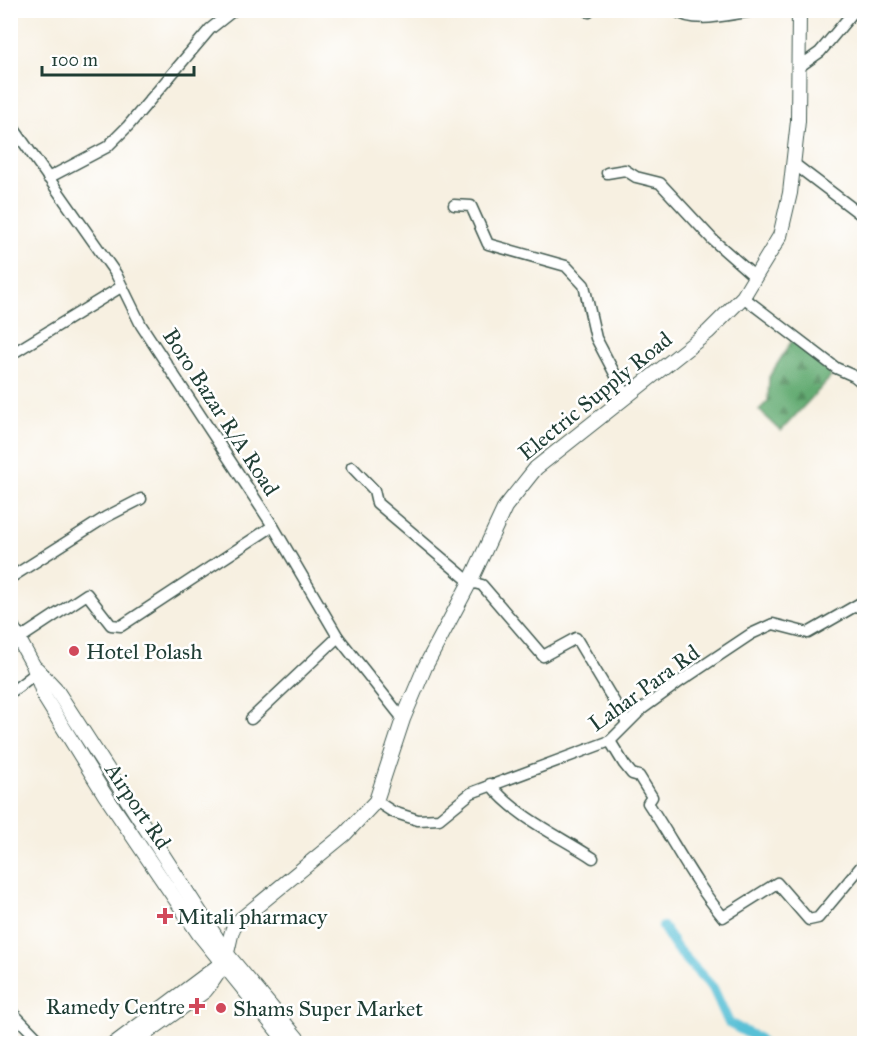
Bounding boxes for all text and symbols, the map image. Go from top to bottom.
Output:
scale bar [42,39,194,77]
text: 100 m [51,49,98,71]
street label: Boro Bazar R/A Road [157,323,285,501]
street label: Electric Supply Road [513,326,677,466]
place label: Hotel Polash [86,638,202,665]
street label: Lahar Para Rd [583,639,705,737]
marker: Hotel Polash [67,644,81,658]
street label: Airport Rd [99,757,177,854]
place label: Mitali pharmacy [177,903,328,930]
marker: Mitali pharmacy [158,909,172,923]
place label: Ramedy Centre [46,993,185,1020]
place label: Shams Super Market [233,995,423,1022]
marker: Ramedy Centre [190,999,204,1013]
marker: Shams Super Market [214,1001,228,1015]

